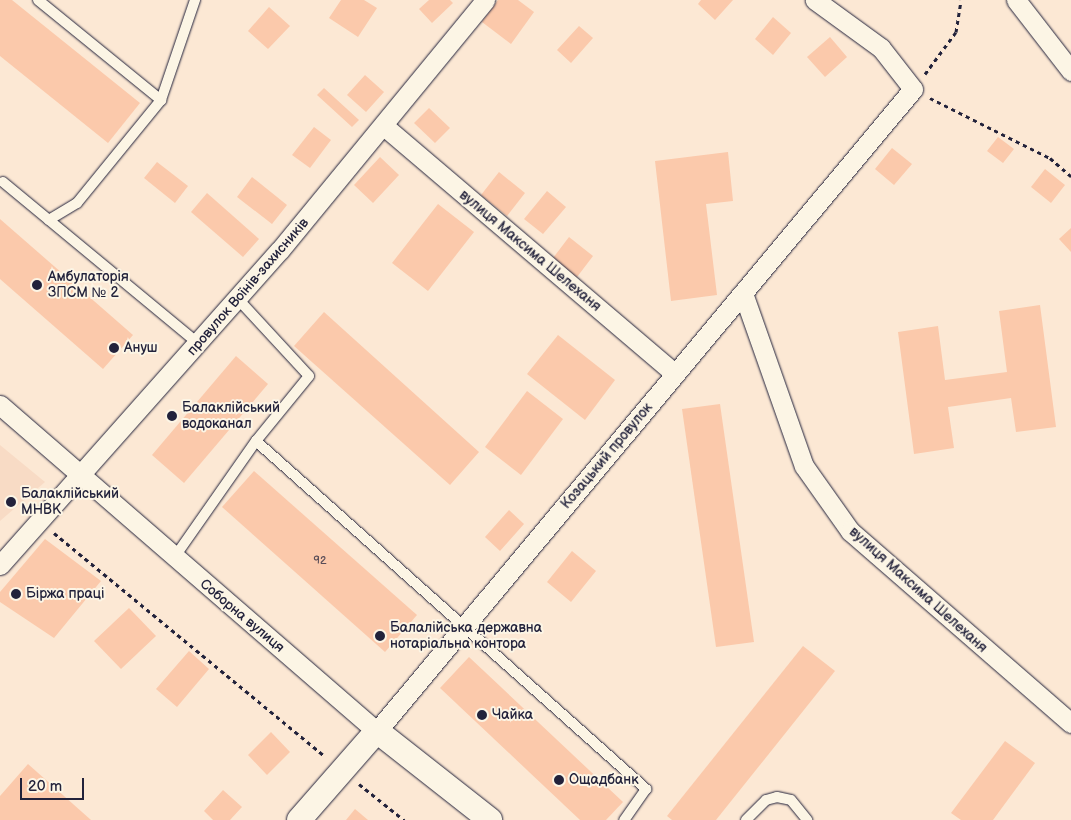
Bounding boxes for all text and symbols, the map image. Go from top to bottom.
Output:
street label: вулиця Максима Шелеханя [456,187,604,315]
street label: провулок Воїнів-захисників [184,215,312,359]
place label: Амбулаторія ЗПСМ № 2 [48,269,129,302]
marker: Амбулаторія ЗПСМ № 2 [30,278,44,292]
place label: Ануш [124,340,158,356]
marker: Ануш [108,342,120,354]
place label: Балаклійський водоканал [182,400,280,432]
street label: Козацький провулок [558,400,656,512]
marker: Балаклійський водоканал [166,410,178,422]
place label: Балаклійський МНВК [21,486,119,518]
marker: Балаклійський МНВК [5,496,17,508]
street label: вулиця Максима Шелеханя [846,524,990,656]
house number: 92 [314,554,326,568]
street label: Соборна вулиця [196,576,288,656]
place label: Біржа праці [26,586,104,602]
marker: Біржа праці [10,588,22,600]
place label: Балалійська державна нотаріальна контора [390,620,542,652]
marker: Балалійська державна нотаріальна контора [374,630,386,642]
place label: Чайка [492,707,533,723]
marker: Чайка [476,709,488,721]
scale bar [22,768,86,800]
place label: Ощадбанк [569,772,639,788]
marker: Ощадбанк [553,774,565,786]
text: 20 m [28,777,62,796]

